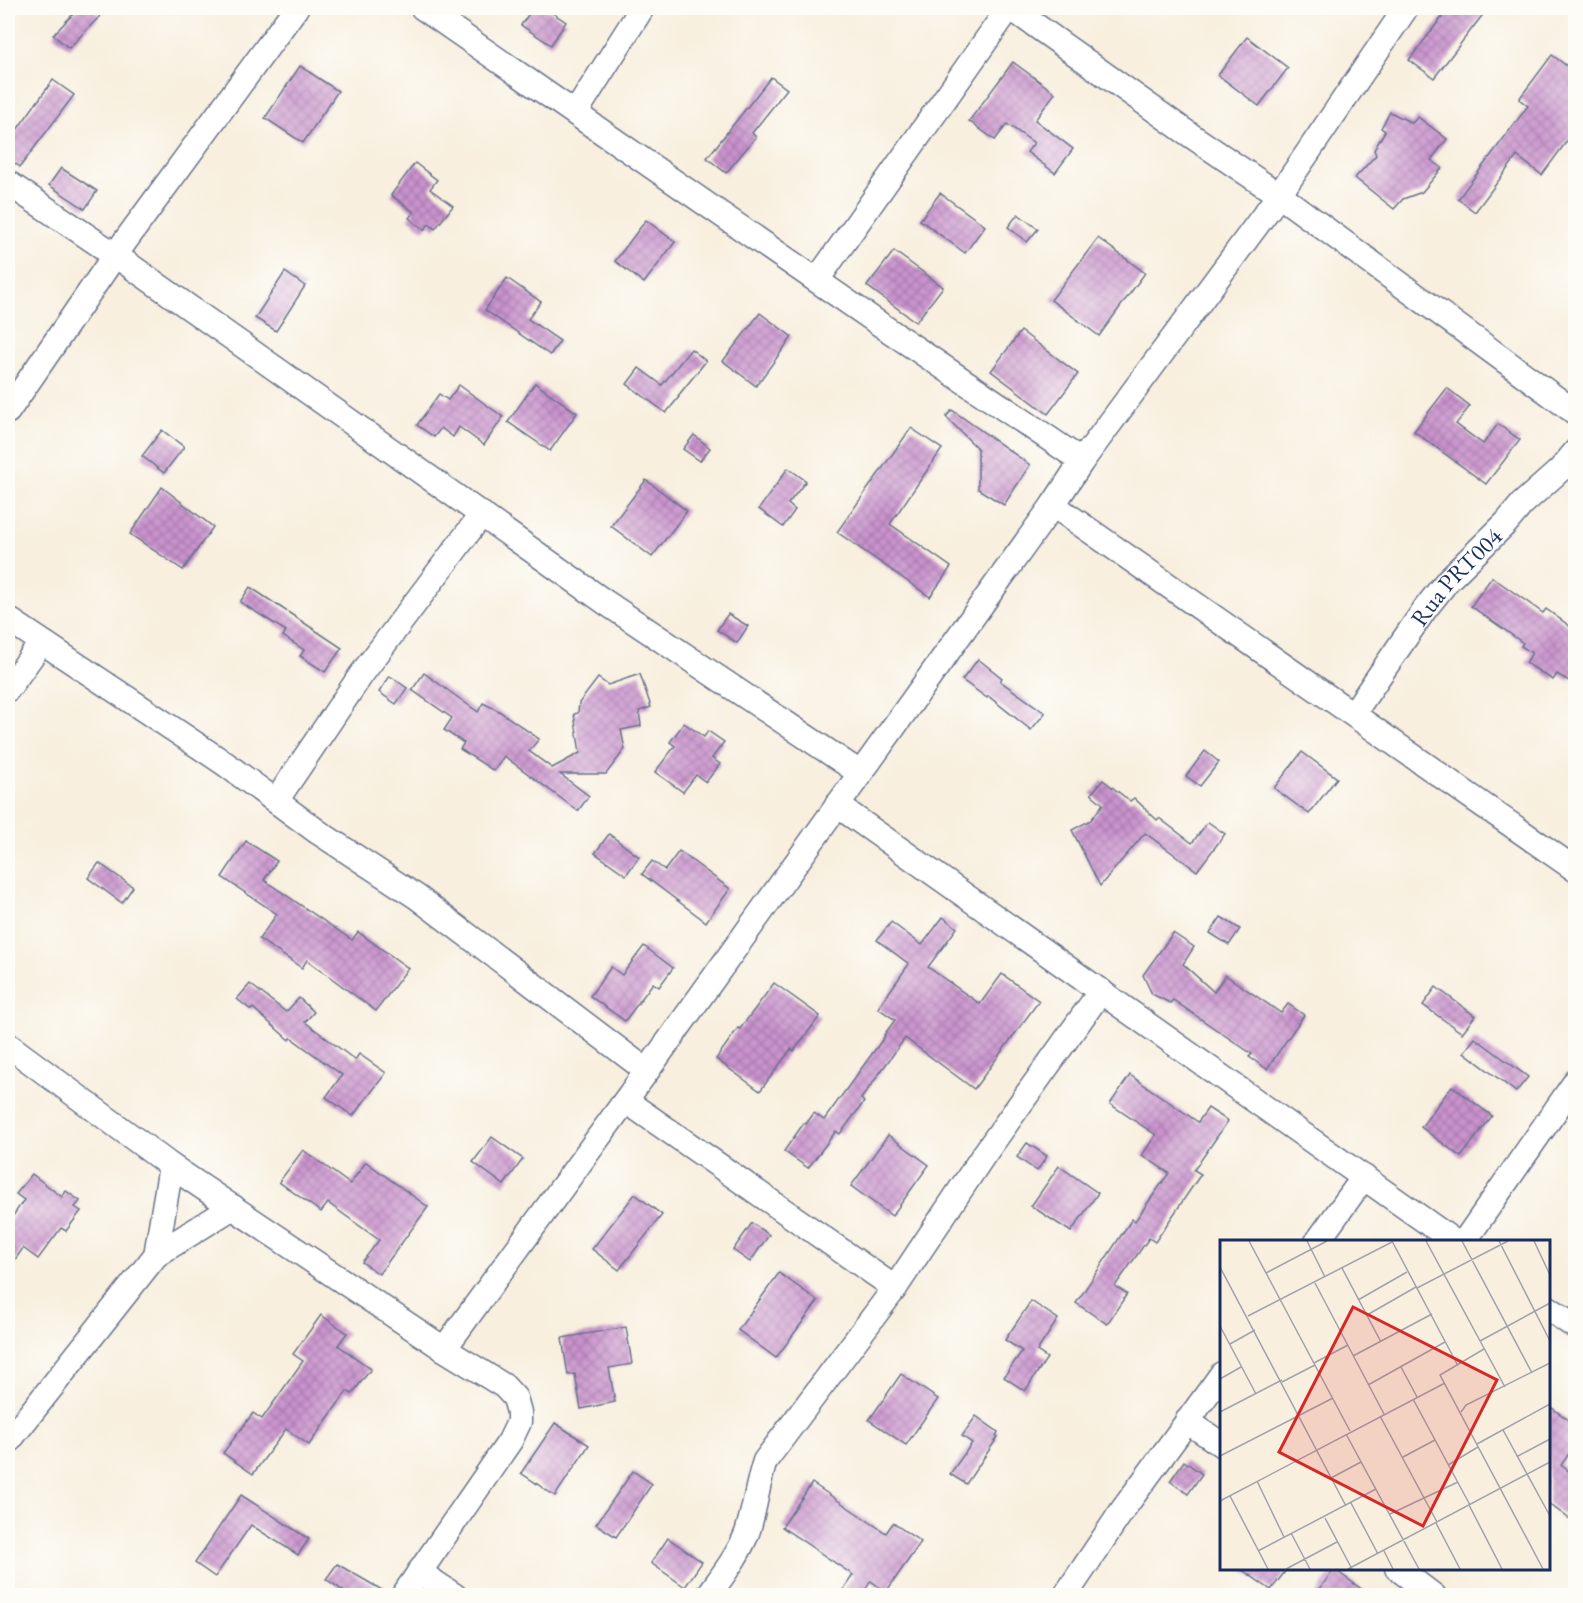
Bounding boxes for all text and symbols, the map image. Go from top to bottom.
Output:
street label: Rua PRT004 [1403,520,1508,632]
inset map [1220,1240,1550,1570]

